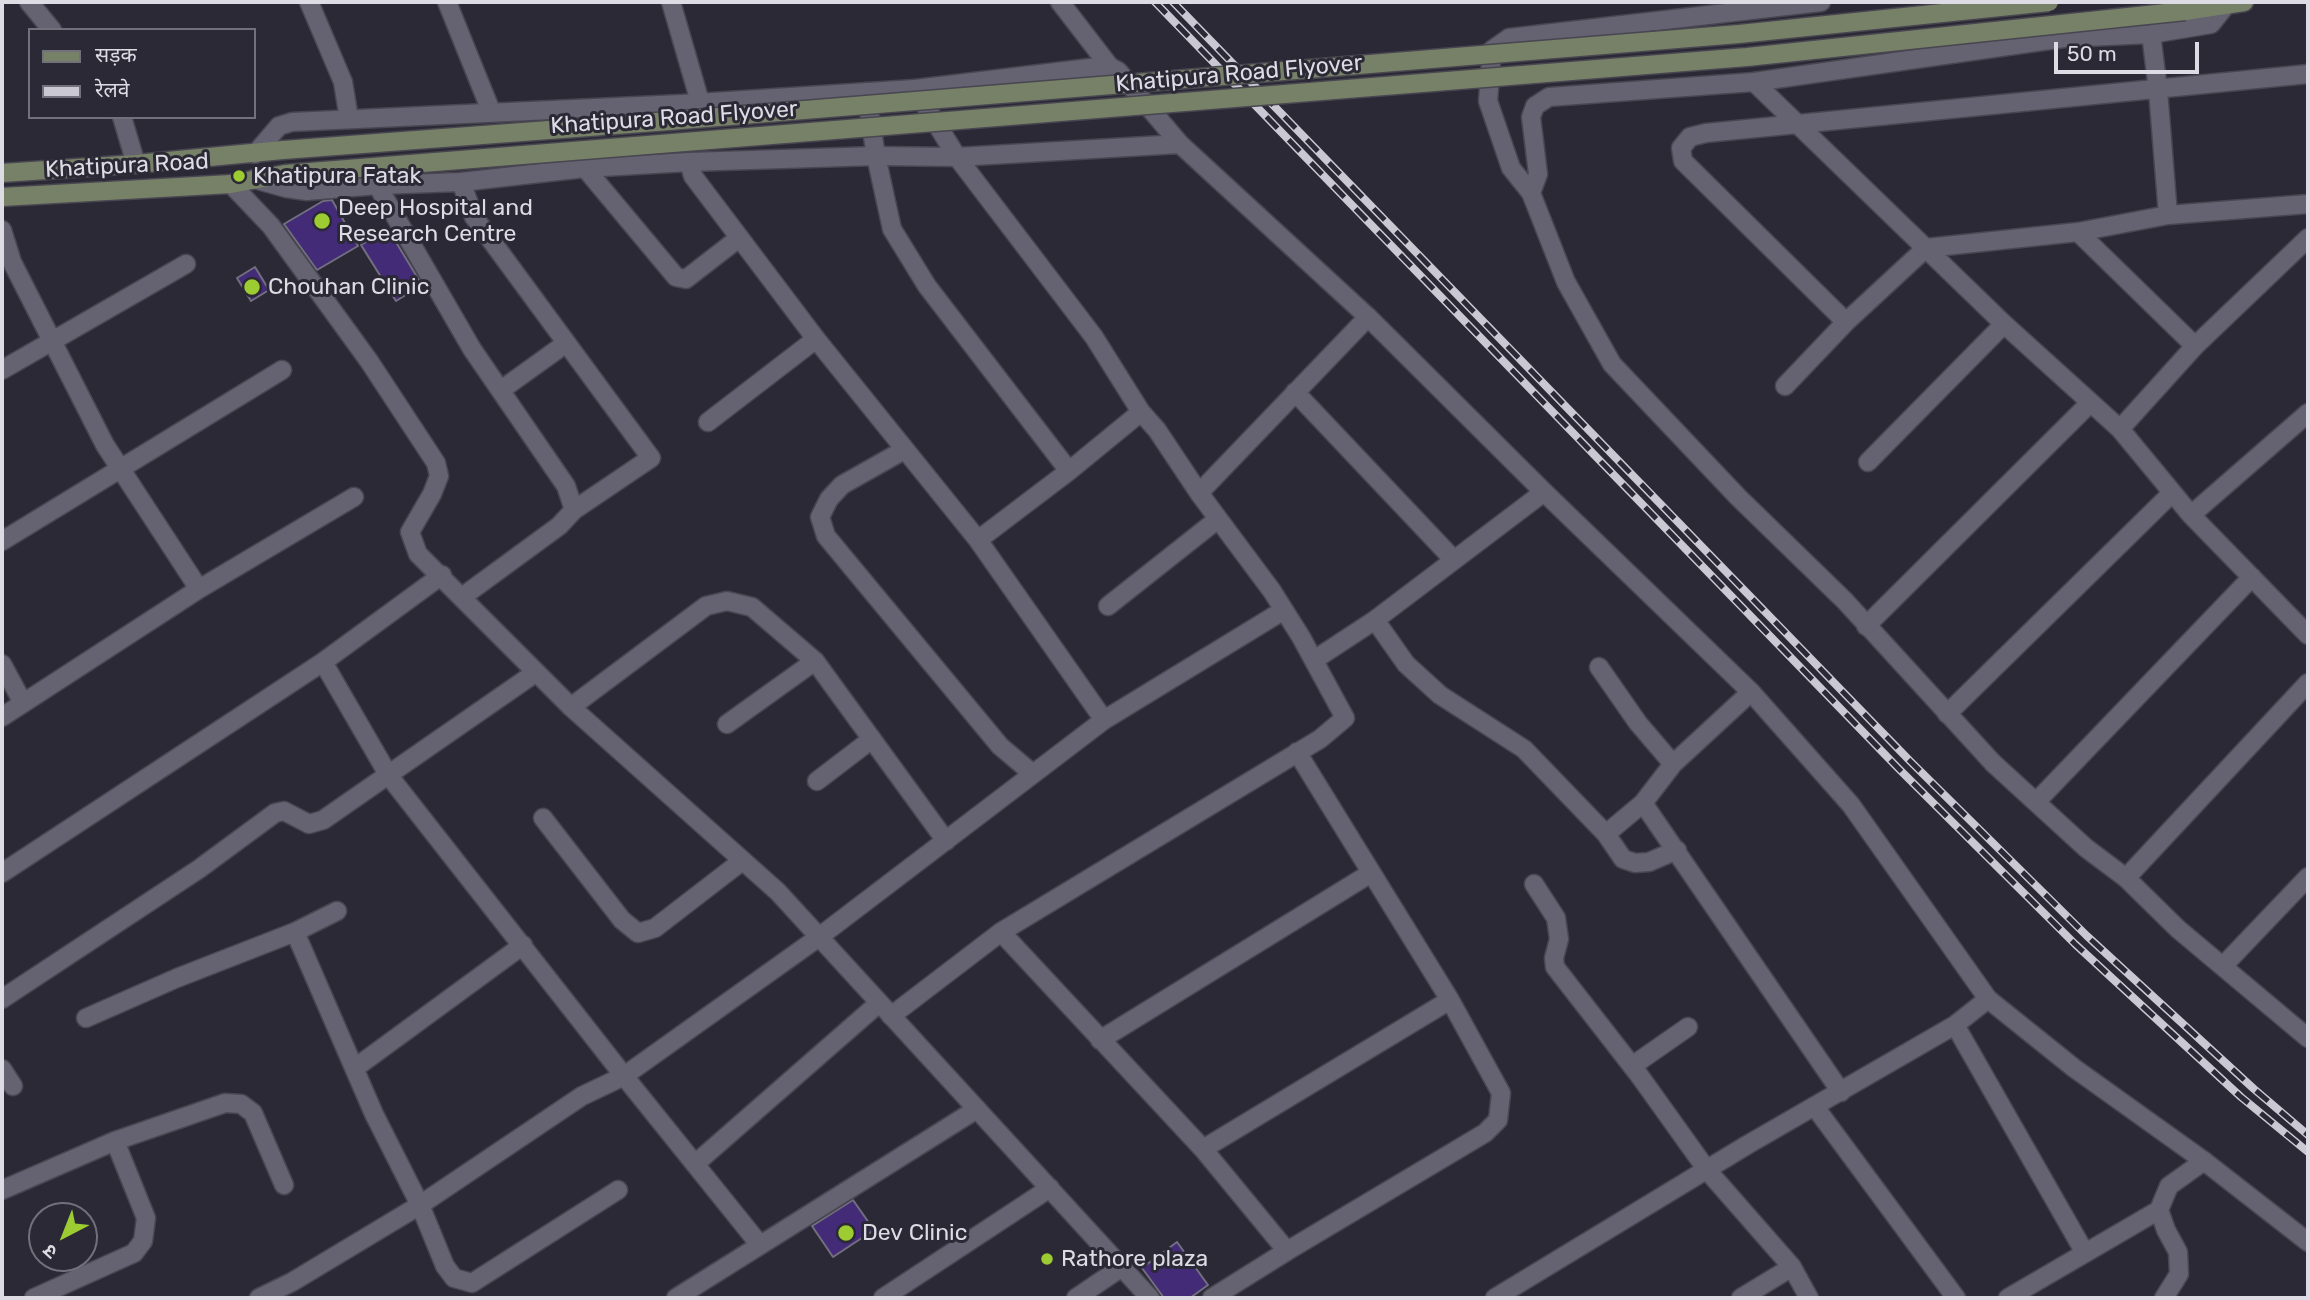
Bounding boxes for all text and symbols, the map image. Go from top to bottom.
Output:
legend [28,28,256,119]
scale bar [2058,28,2203,72]
text: 50 m [2067,41,2117,66]
text: सड़क [95,42,137,67]
street label: Khatipura Road Flyover [1114,49,1364,99]
text: रेलवे [95,77,130,102]
street label: Khatipura Road Flyover [550,96,798,140]
street label: Khatipura Road [44,148,210,184]
place label: Khatipura Fatak [253,162,421,190]
marker: Khatipura Fatak [231,168,247,184]
place label: Deep Hospital and Research Centre [338,194,533,248]
marker: Deep Hospital and Research Centre [312,211,332,231]
place label: Chouhan Clinic [268,273,429,301]
marker: Chouhan Clinic [242,277,262,297]
north arrow [28,1202,98,1272]
place label: Dev Clinic [862,1219,967,1247]
marker: Dev Clinic [836,1223,856,1243]
text: उ [38,1239,62,1264]
place label: Rathore plaza [1061,1245,1208,1273]
marker: Rathore plaza [1039,1251,1055,1267]

